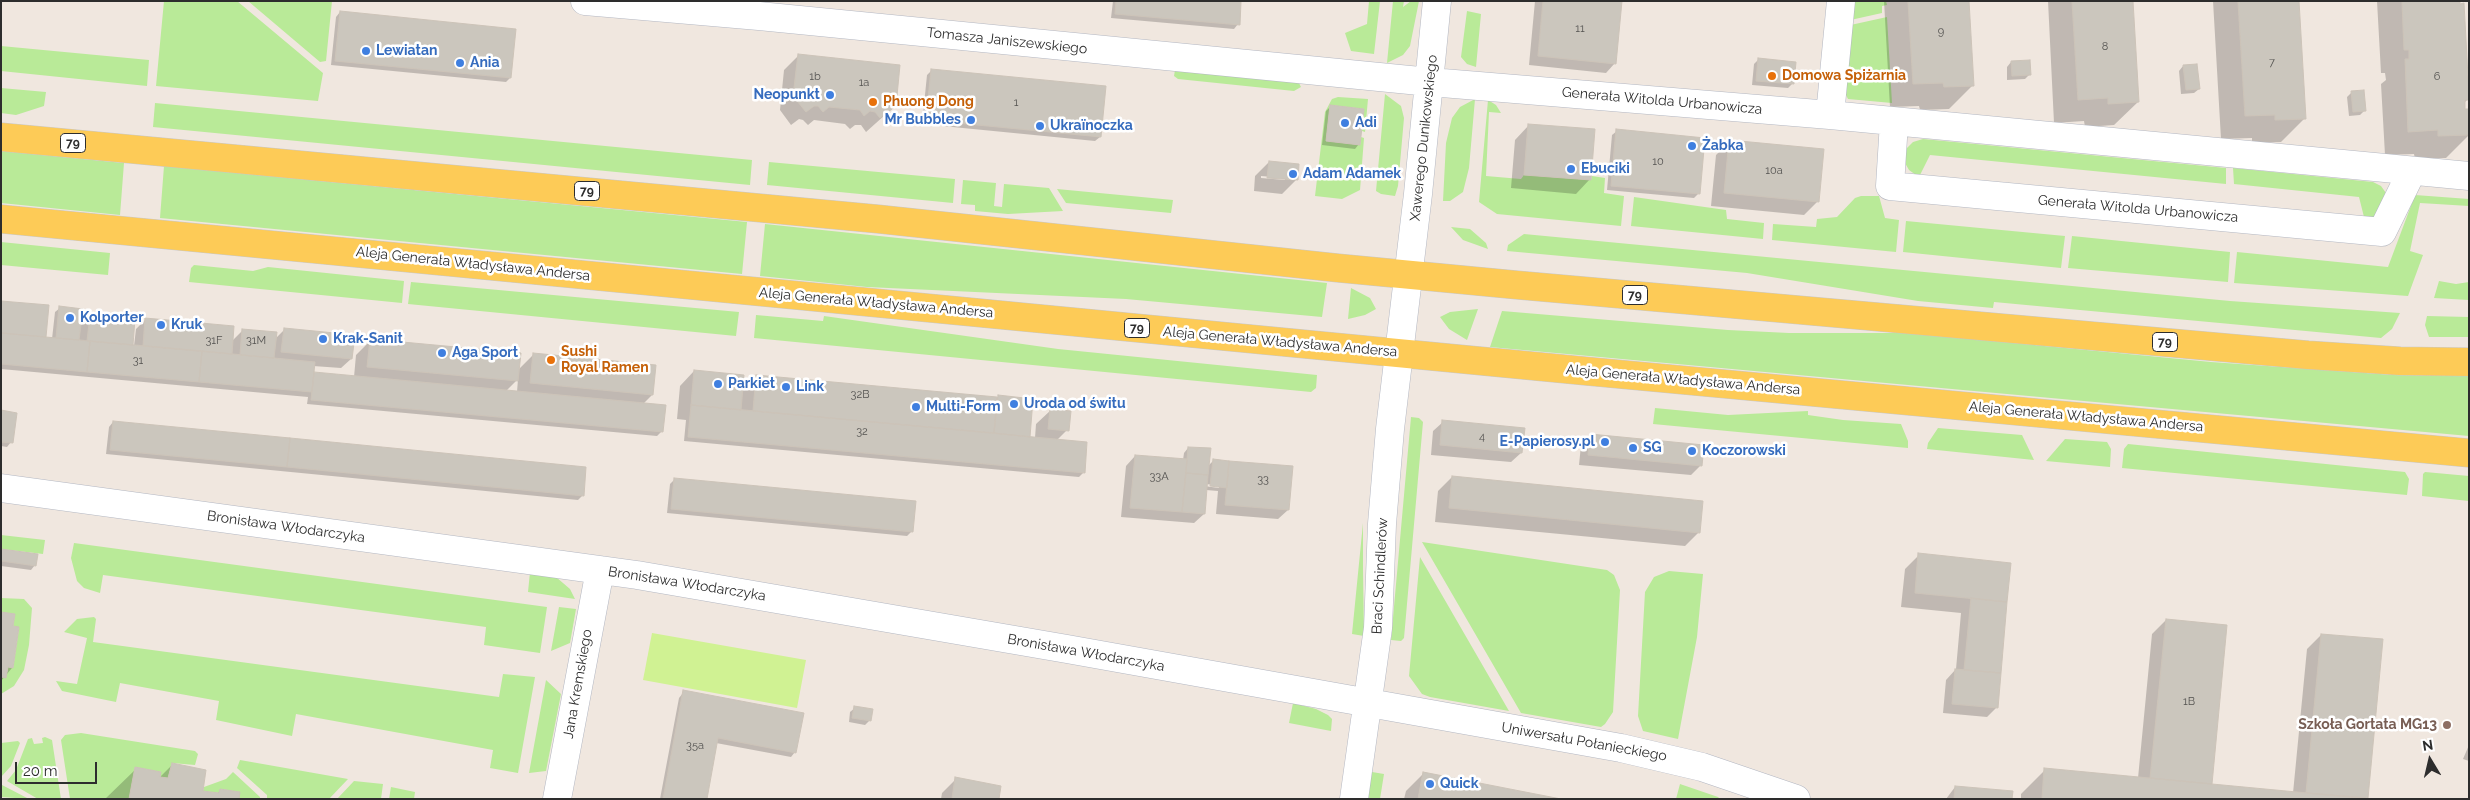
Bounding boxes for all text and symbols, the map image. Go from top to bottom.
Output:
house number: 11 [1575,22,1585,36]
street label: Tomasza Janiszewskiego [926,24,1088,58]
house number: 9 [1938,25,1944,39]
house number: 8 [2102,40,2108,54]
place label: Lewiatan [376,43,437,59]
marker: Lewiatan [360,45,372,57]
street label: Xawerego Dunikowskiego [1407,54,1441,222]
place label: Ania [470,55,499,71]
house number: 7 [2269,56,2275,70]
marker: Ania [454,57,466,69]
place label: Domowa Spiżarnia [1782,68,1906,84]
house number: 1b [809,70,821,84]
marker: Domowa Spiżarnia [1766,70,1778,82]
house number: 6 [2434,70,2440,84]
house number: 1a [859,76,869,90]
street label: Generała Witolda Urbanowicza [1561,84,1763,118]
place label: Neopunkt [753,87,820,103]
marker: Neopunkt [824,89,836,101]
place label: Phuong Dong [883,94,974,110]
marker: Phuong Dong [867,96,879,108]
house number: 1 [1014,96,1018,110]
place label: Mr Bubbles [884,112,961,128]
marker: Mr Bubbles [965,114,977,126]
place label: Adi [1355,115,1377,131]
marker: Adi [1339,117,1351,129]
place label: Ukraïnoczka [1050,118,1133,134]
marker: Ukraïnoczka [1034,120,1046,132]
road number: 79 [60,134,86,152]
place label: Żabka [1702,138,1743,154]
marker: Żabka [1686,140,1698,152]
house number: 10 [1652,155,1664,169]
place label: Ebuciki [1581,161,1630,177]
marker: Ebuciki [1565,163,1577,175]
house number: 10a [1765,164,1783,178]
place label: Adam Adamek [1303,166,1401,182]
marker: Adam Adamek [1287,168,1299,180]
road number: 79 [574,182,600,200]
street label: Generała Witolda Urbanowicza [2037,192,2239,226]
street label: Aleja Generała Władysława Andersa [355,243,591,285]
street label: Aleja Generała Władysława Andersa [758,284,994,322]
road number: 79 [1622,286,1648,304]
place label: Kolporter [80,310,144,326]
marker: Kolporter [64,312,76,324]
place label: Kruk [171,317,202,333]
road number: 79 [1124,318,1150,338]
marker: Kruk [155,319,167,331]
street label: Aleja Generała Władysława Andersa [1162,323,1398,361]
place label: Krak-Sanit [333,331,403,347]
road number: 79 [2152,332,2178,352]
marker: Krak-Sanit [317,333,329,345]
house number: 31F [205,334,223,348]
house number: 31M [246,334,266,348]
place label: Sushi Royal Ramen [561,344,649,377]
place label: Aga Sport [452,345,518,361]
marker: Aga Sport [436,347,448,359]
house number: 31 [133,354,143,368]
marker: Sushi Royal Ramen [545,354,557,366]
street label: Aleja Generała Władysława Andersa [1565,361,1801,399]
place label: Parkiet [728,376,775,392]
marker: Parkiet [712,378,724,390]
place label: Link [796,379,824,395]
marker: Link [780,381,792,393]
house number: 32B [851,388,869,402]
place label: Uroda od świtu [1024,396,1126,412]
marker: Uroda od świtu [1008,398,1020,410]
street label: Aleja Generała Władysława Andersa [1968,398,2204,436]
place label: Multi-Form [926,399,1000,415]
marker: Multi-Form [910,401,922,413]
house number: 32 [856,425,868,439]
house number: 4 [1479,430,1485,444]
place label: E-Papierosy.pl [1499,434,1595,450]
marker: E-Papierosy.pl [1599,436,1611,448]
place label: SG [1643,440,1662,456]
marker: SG [1627,442,1639,454]
place label: Koczorowski [1702,443,1786,459]
marker: Koczorowski [1686,445,1698,457]
house number: 33A [1149,470,1169,484]
house number: 33 [1257,473,1269,487]
street label: Bronisława Włodarczyka [206,508,366,546]
street label: Braci Schindlerów [1369,517,1391,635]
street label: Bronisława Włodarczyka [607,563,767,605]
street label: Jana Kremskiego [560,628,596,740]
street label: Bronisława Włodarczyka [1006,631,1166,675]
house number: 1B [2183,695,2195,709]
place label: Szkoła Gortata MG13 [2298,717,2437,733]
street label: Uniwersału Połanieckiego [1500,719,1668,765]
marker: Szkoła Gortata MG13 [2441,719,2453,731]
north arrow [2405,735,2455,785]
text: N [2421,736,2434,754]
house number: 35a [686,739,704,753]
scale bar [18,752,100,784]
text: 20 m [23,762,58,780]
place label: Quick [1440,776,1478,792]
marker: Quick [1424,778,1436,790]

